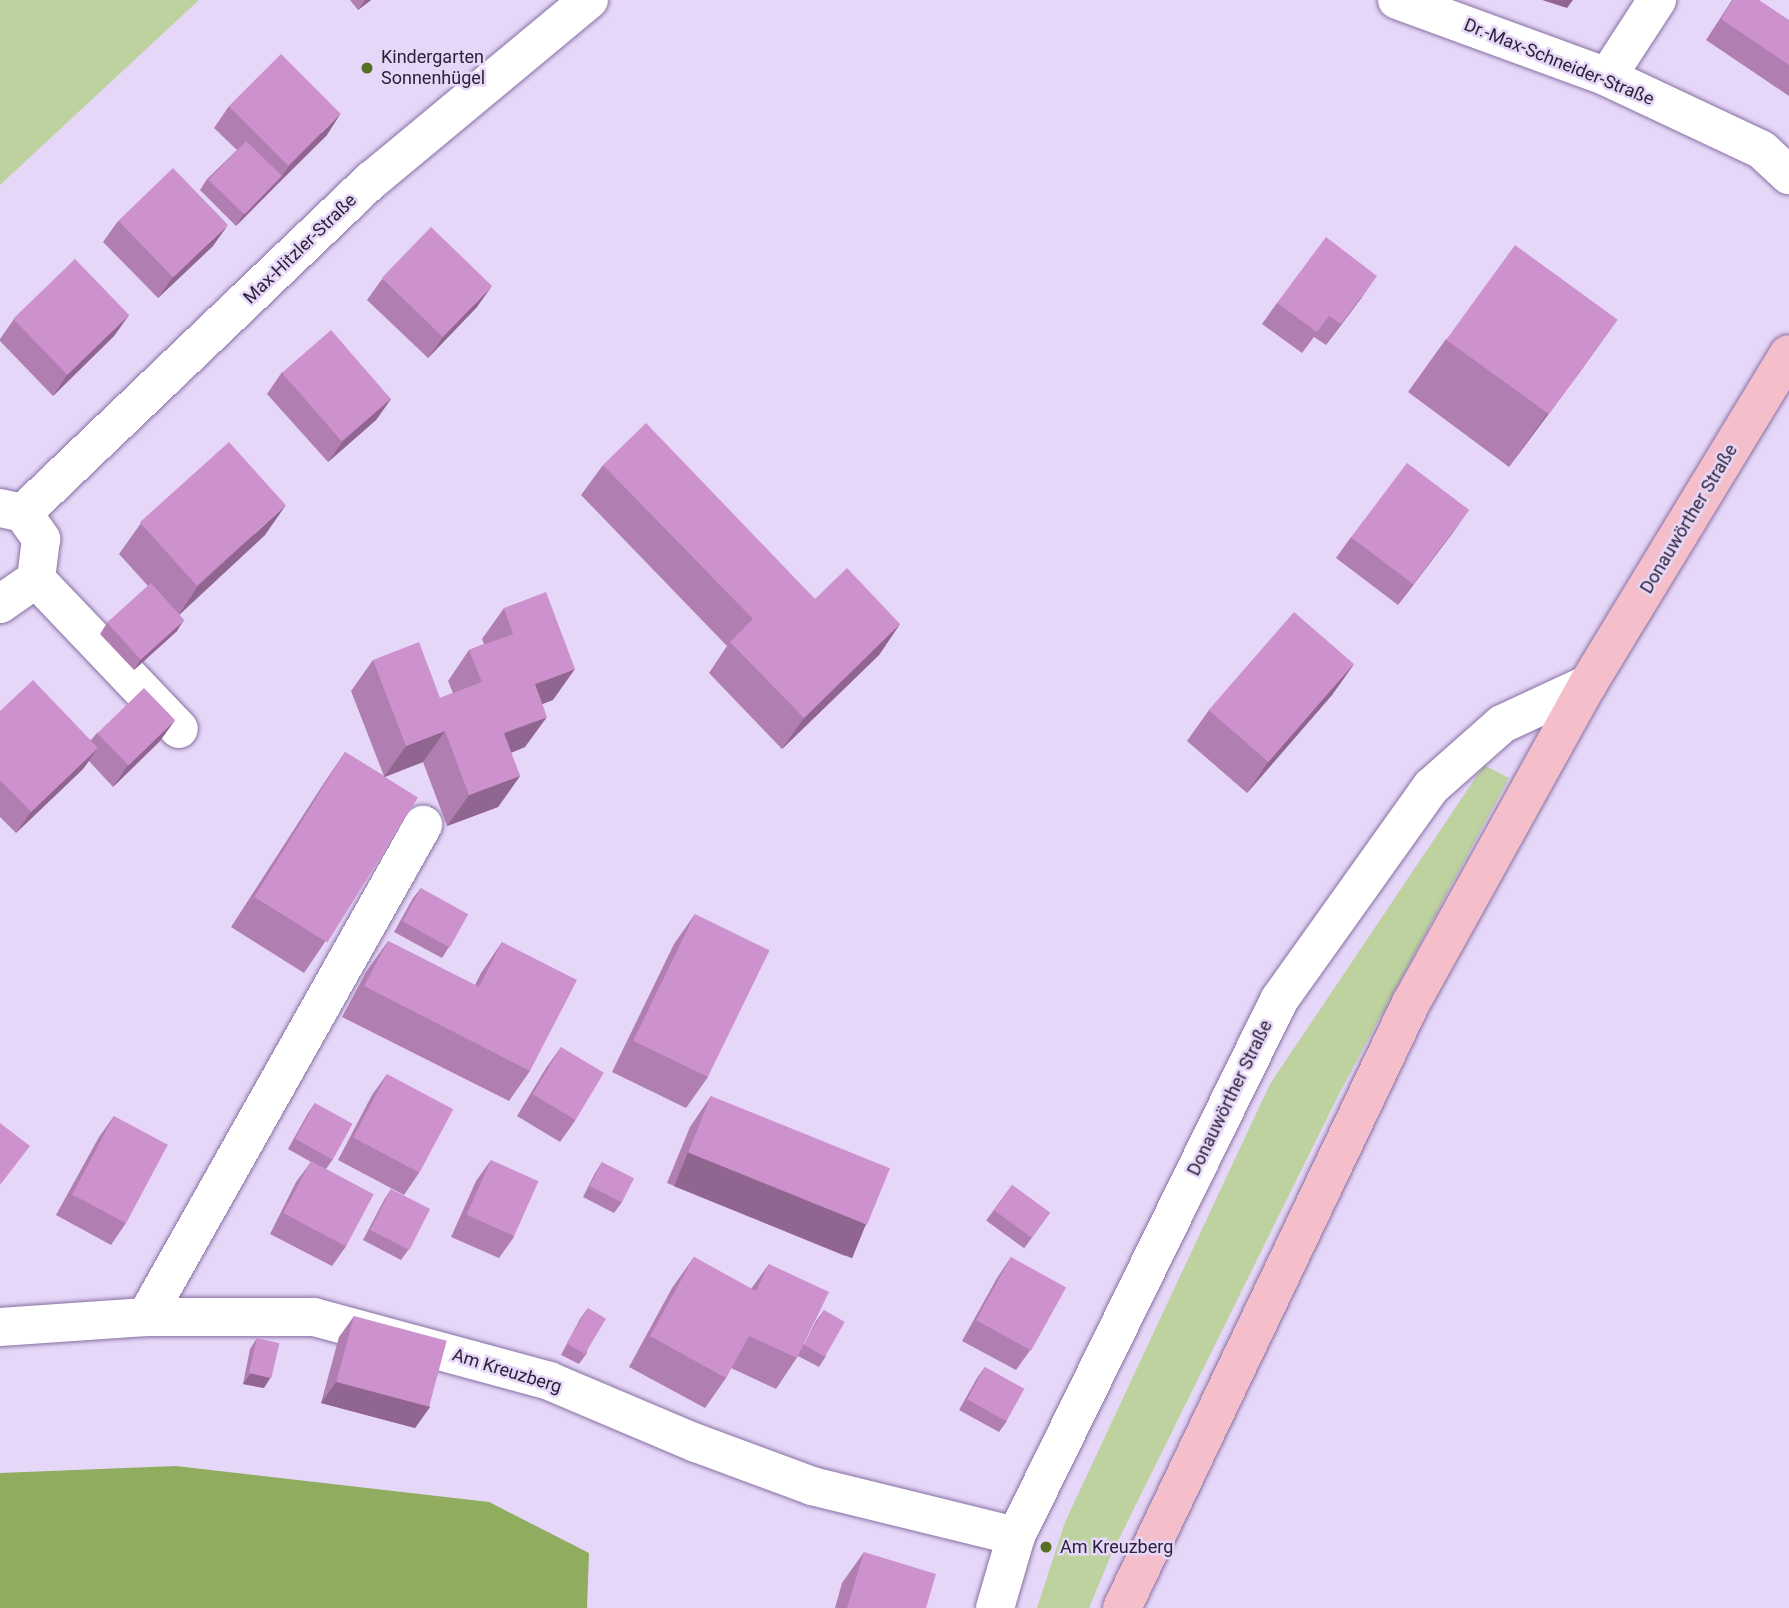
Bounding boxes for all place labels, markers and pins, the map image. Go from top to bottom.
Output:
place label: Kindergarten Sonnenhügel [381,47,485,90]
marker: Kindergarten Sonnenhügel [359,60,375,76]
place label: Am Kreuzberg [1060,1536,1173,1558]
marker: Am Kreuzberg [1038,1539,1054,1555]

